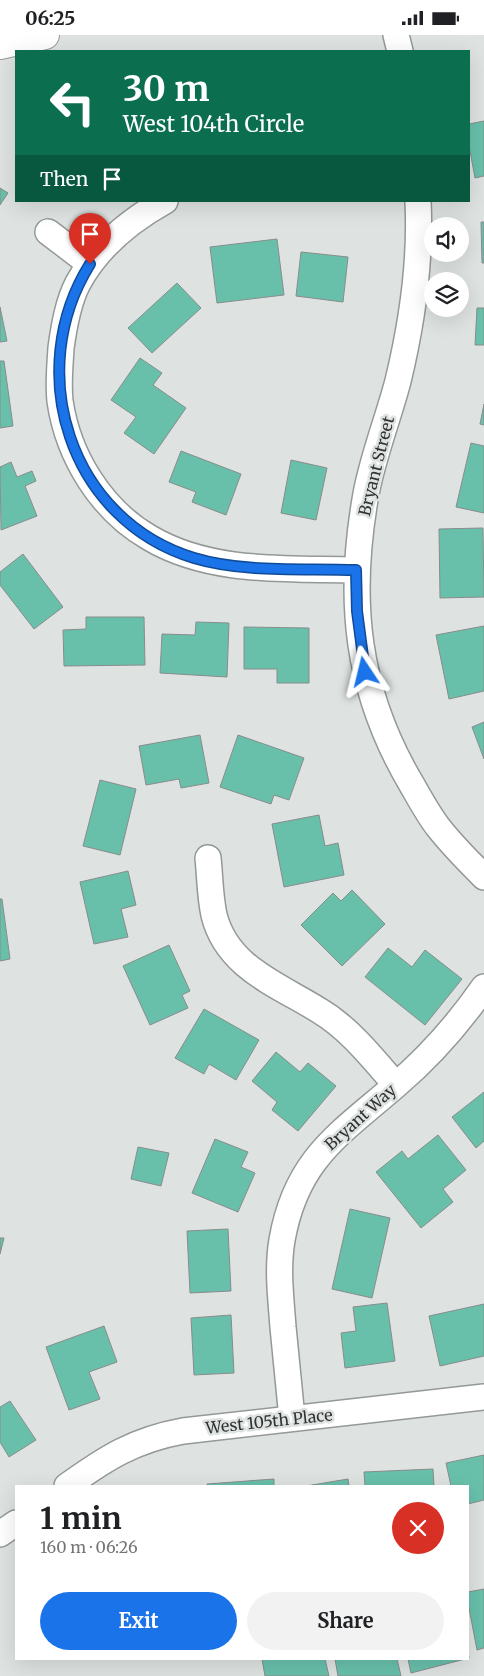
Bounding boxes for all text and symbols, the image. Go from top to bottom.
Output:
text: 06:25 [25,6,75,30]
text: 30 m [123,67,209,111]
icon: left [40,70,105,135]
text: West 104th Circle [123,110,304,138]
icon: arrive [98,165,126,193]
text: Then [40,167,88,191]
pin [69,213,111,264]
map controls [424,217,469,317]
button: sound [424,217,469,262]
icon: arrive [76,220,104,248]
button: layers [424,272,469,317]
street label: Bryant Street [354,413,398,518]
position arrow [338,645,390,697]
street label: Bryant Way [320,1079,400,1154]
street label: West 105th Place [204,1404,333,1438]
text: 1 min [40,1499,122,1537]
button: close [392,1502,444,1554]
text: 160 m · 06:26 [40,1537,138,1557]
button: Exit [40,1592,237,1650]
button: Share [247,1592,444,1650]

